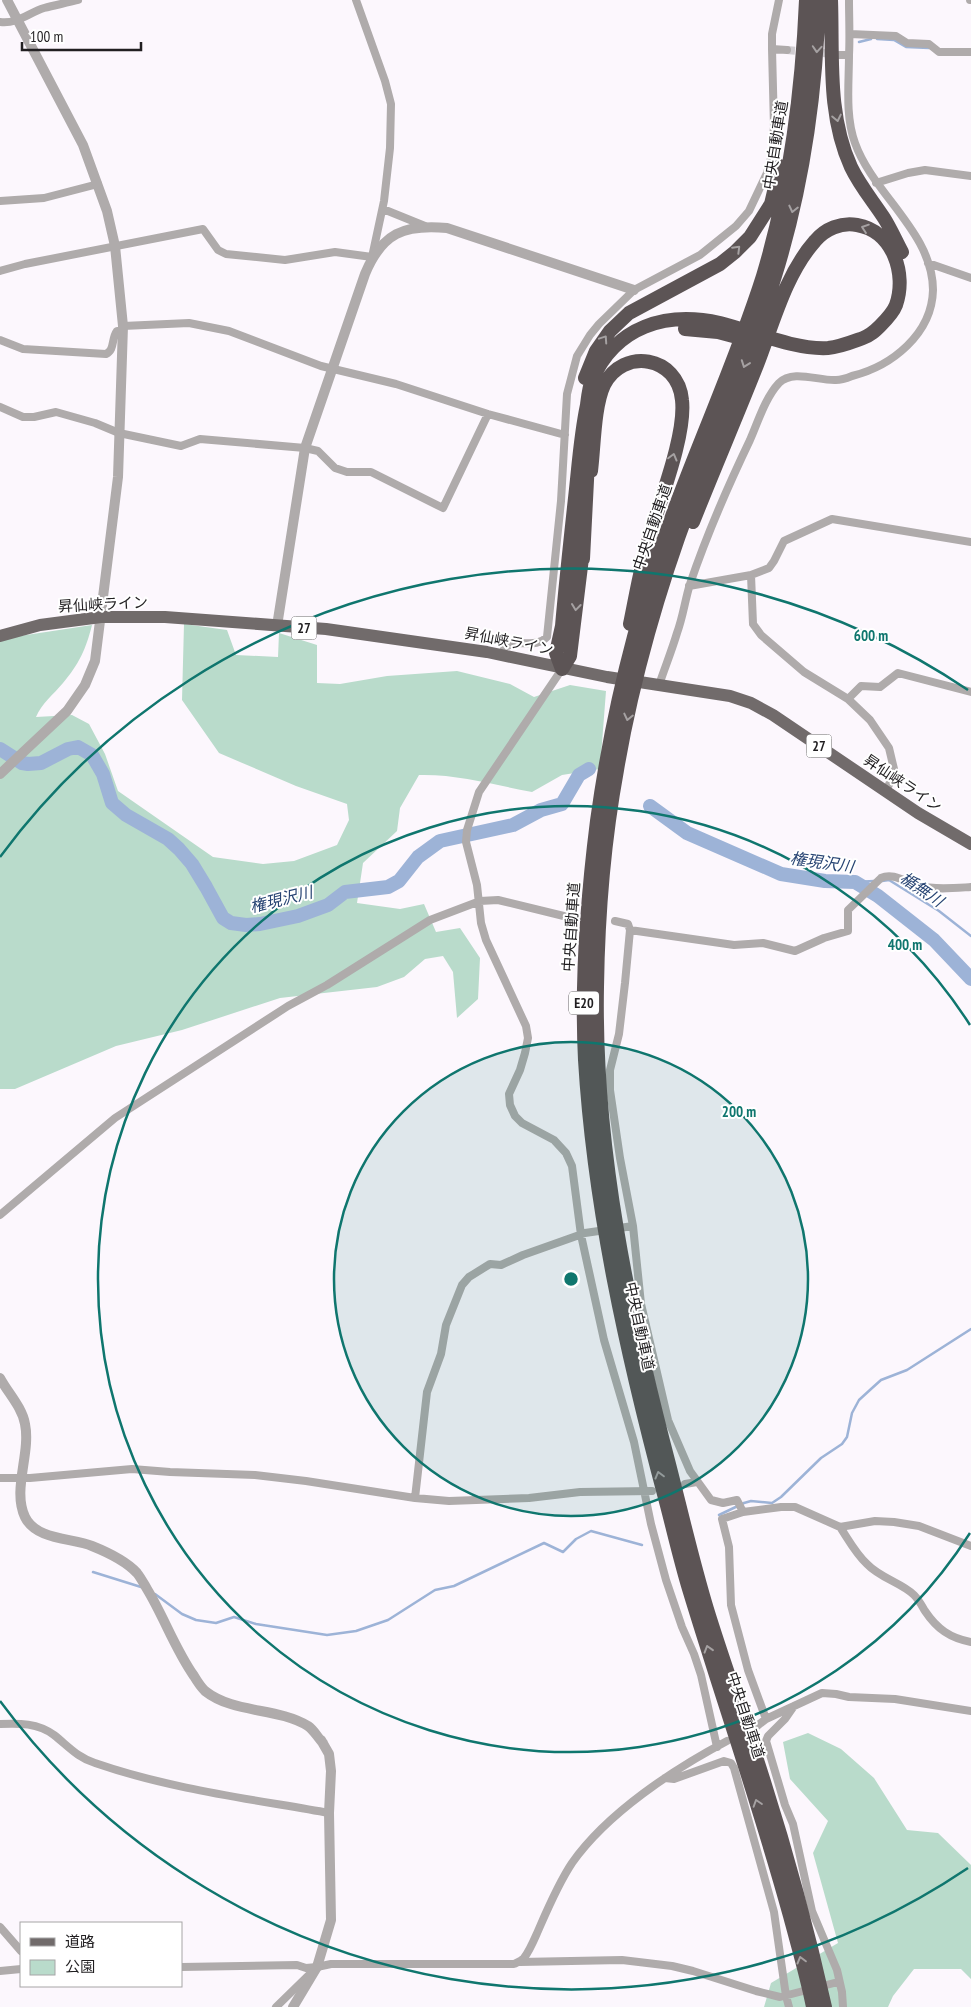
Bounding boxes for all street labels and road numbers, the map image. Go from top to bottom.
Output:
street label: 中央自動車道 [759,99,791,191]
street label: 中央自動車道 [628,481,676,573]
street label: 昇仙峡ライン [58,592,148,616]
road number: 27 [292,616,316,640]
street label: 昇仙峡ライン [463,623,555,659]
road number: 27 [806,734,832,758]
street label: 昇仙峡ライン [860,750,946,816]
street label: 中央自動車道 [558,881,584,973]
road number: E20 [569,991,599,1014]
street label: 中央自動車道 [621,1280,659,1372]
street label: 中央自動車道 [723,1669,769,1761]

